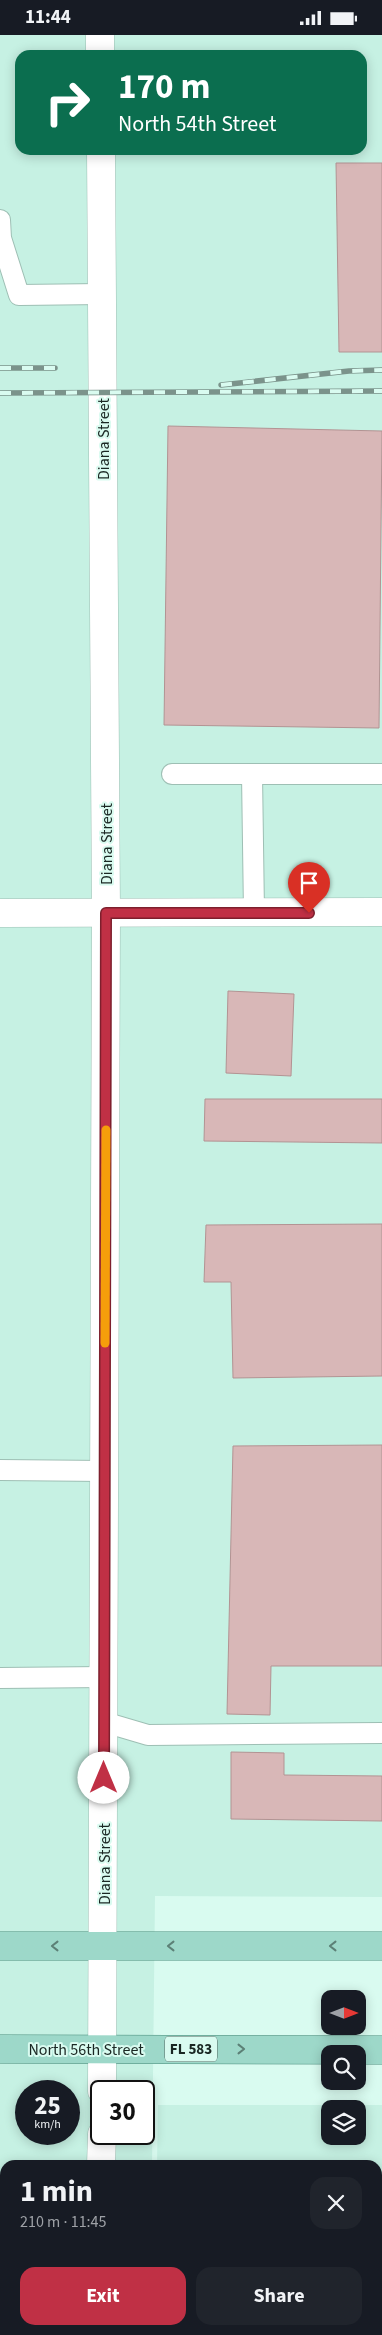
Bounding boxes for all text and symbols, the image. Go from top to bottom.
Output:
text: 11:44 [25,4,71,31]
text: 170 m [118,62,210,112]
icon: right [35,70,100,135]
text: North 54th Street [118,108,276,140]
street label: Diana Street [93,397,115,480]
street label: Diana Street [96,802,118,885]
pin [288,862,330,913]
icon: arrive [295,869,323,897]
position arrow [77,1751,129,1803]
street label: Diana Street [94,1822,116,1905]
one-way arrow [51,1941,59,1951]
one-way arrow [167,1941,174,1951]
one-way arrow [329,1941,337,1951]
north arrow [321,1990,366,2035]
map controls [321,1990,366,2145]
road number: FL 583 [165,2037,217,2061]
street label: North 56th Street [28,2039,144,2061]
one-way arrow [238,2044,245,2054]
button: search [321,2045,366,2090]
speed limit sign: 30 [90,2080,155,2145]
text: 25 [34,2088,61,2124]
button: layers [321,2100,366,2145]
text: km/h [34,2116,61,2133]
text: 1 min [20,2170,93,2213]
button: close [310,2177,362,2229]
text: 210 m · 11:45 [20,2211,107,2233]
button: Exit [20,2267,186,2325]
button: Share [196,2267,362,2325]

